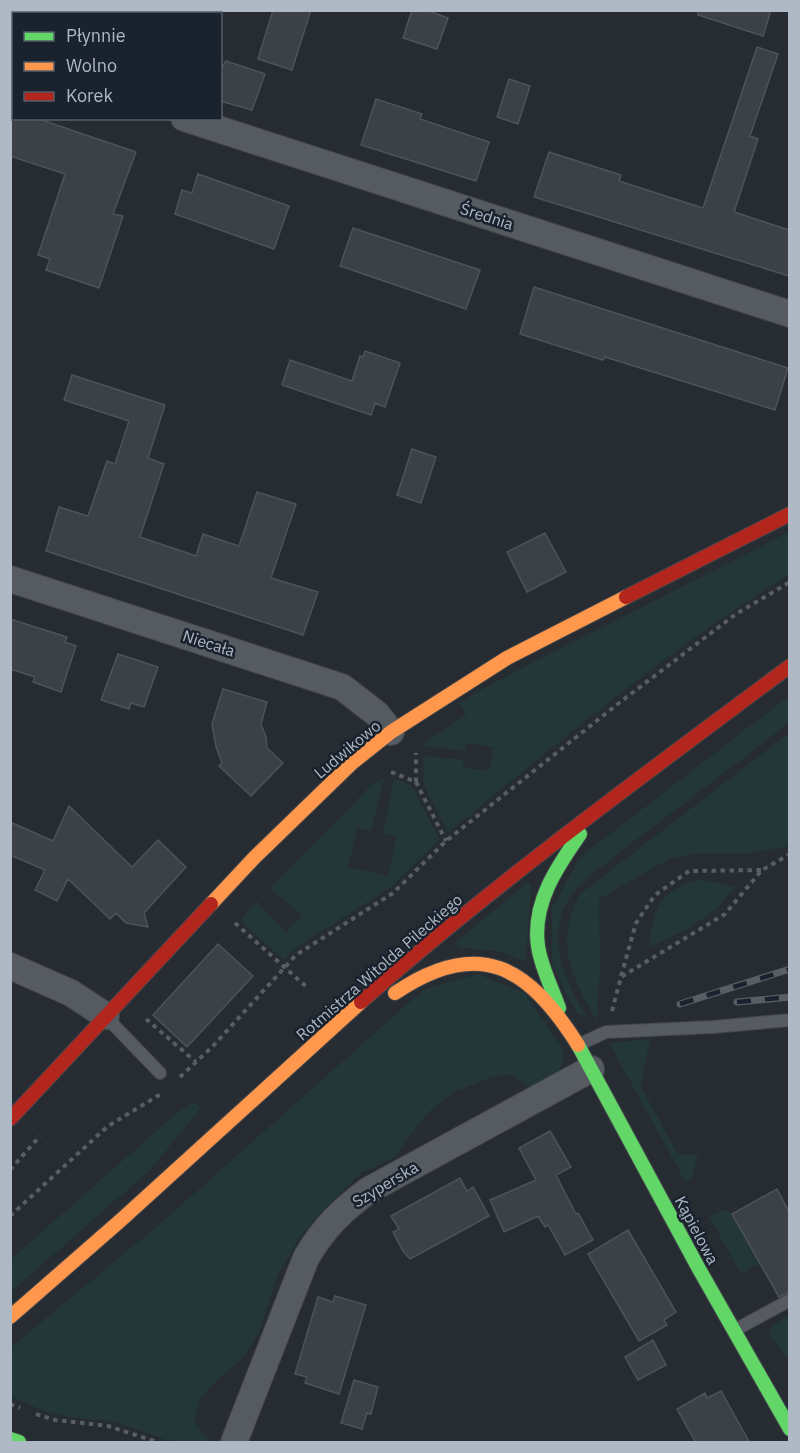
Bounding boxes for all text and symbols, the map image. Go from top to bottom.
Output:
legend [12,12,222,120]
text: Płynnie [66,24,126,47]
text: Wolno [66,54,117,77]
text: Korek [66,84,113,107]
street label: Średnia [458,197,517,234]
street label: Niecała [180,625,238,661]
street label: Ludwikowo [310,715,384,783]
street label: Rotmistrza Witolda Pileckiego [292,889,466,1045]
street label: Szyperska [348,1156,422,1211]
street label: Kąpielowa [671,1192,724,1268]

